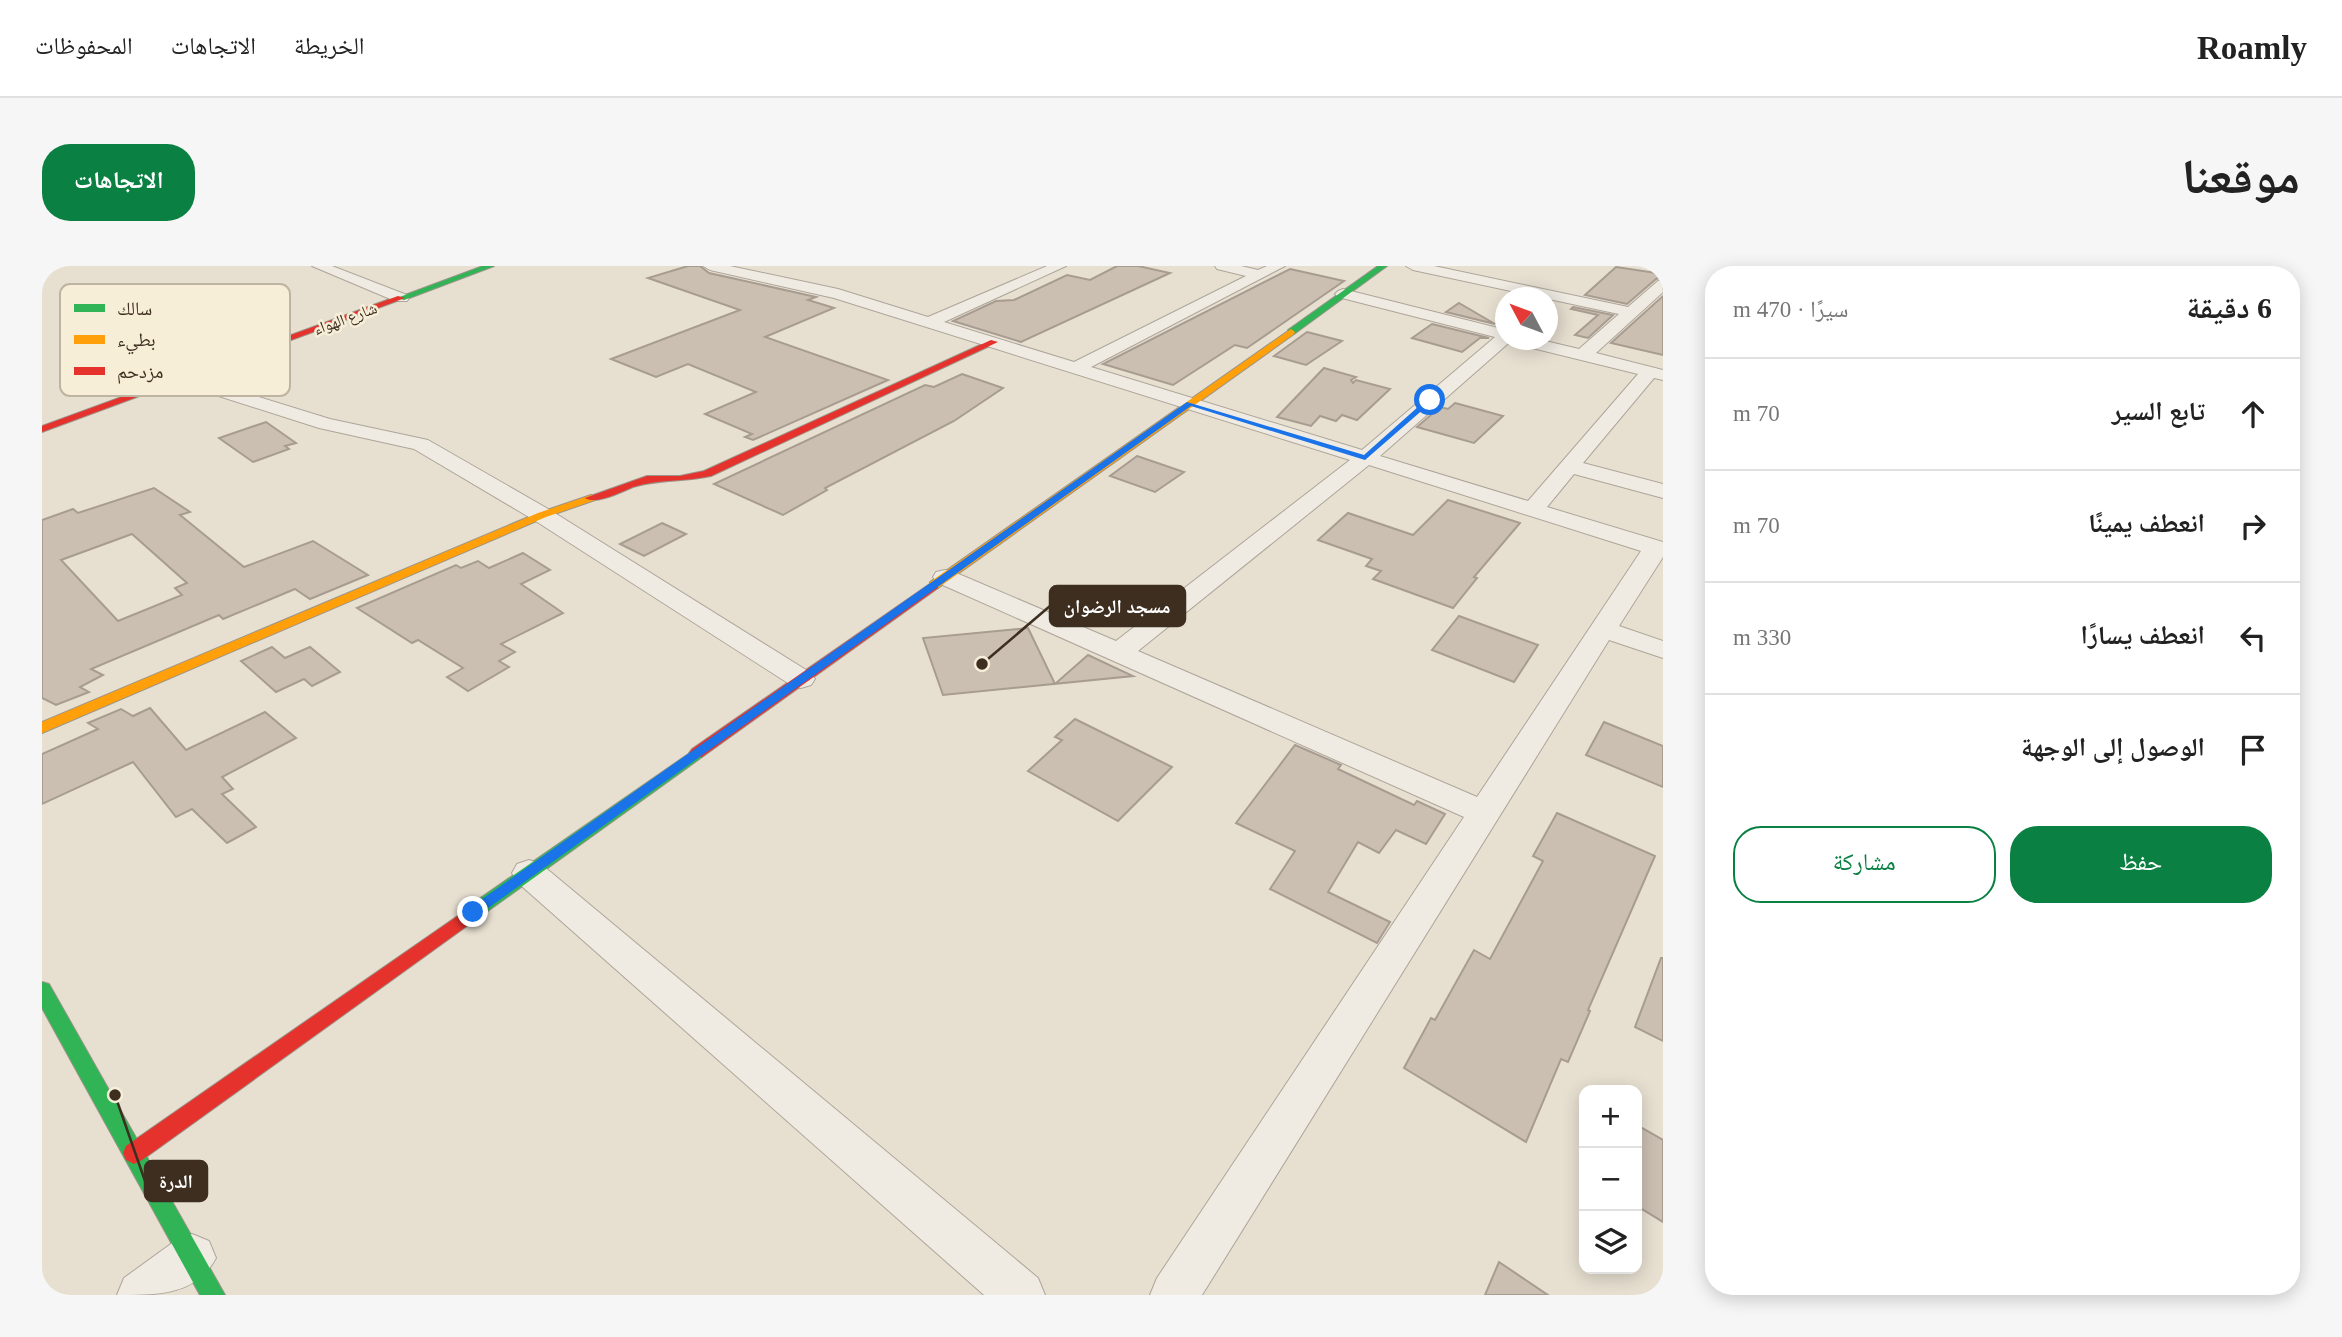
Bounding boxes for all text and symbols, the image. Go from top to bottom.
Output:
text: Roamly [2197,30,2307,66]
text: المحفوظات [35,33,133,59]
text: الاتجاهات [171,33,256,59]
text: الخريطة [294,33,365,59]
button: الاتجاهات [42,144,195,221]
text: موقعنا [2182,149,2300,204]
legend [60,284,290,396]
north arrow [1495,287,1558,350]
text: 6 دقيقة [2187,291,2272,324]
text: سيرًا · 470 m [1733,297,1848,322]
text: سالك [117,298,152,319]
street label: شارع الهواء [311,299,380,340]
text: بطيء [117,329,156,355]
text: مزدحم [117,361,163,384]
route start [1414,384,1445,415]
icon: ahead [2234,395,2272,433]
text: تابع السير [2112,397,2205,426]
text: 70 m [1733,401,1780,426]
icon: right [2234,507,2272,545]
text: انعطف يمينًا [2088,509,2205,538]
text: 70 m [1733,513,1780,538]
callout: مسجد الرضوان [1050,586,1185,626]
text: مسجد الرضوان [1064,596,1170,618]
icon: left [2234,619,2272,657]
text: انعطف يسارًا [2081,621,2205,650]
text: 330 m [1733,625,1791,650]
icon: arrive [2234,731,2272,769]
text: الوصول إلى الوجهة [2021,733,2205,762]
button: مشاركة [1733,826,1996,903]
button: حفظ [2010,826,2272,903]
route end [457,896,488,927]
map controls [1579,1085,1642,1274]
button: + [1579,1085,1642,1148]
button: − [1579,1148,1642,1211]
callout: الدرة [145,1161,207,1201]
text: الدرة [159,1171,193,1192]
button: layers [1579,1211,1642,1274]

